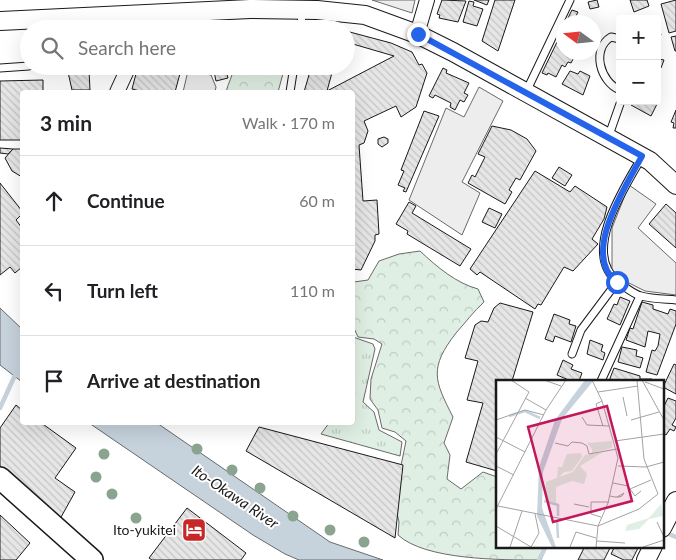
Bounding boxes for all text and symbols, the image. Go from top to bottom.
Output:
north arrow [556,15,601,60]
map controls [616,15,661,105]
button: + [616,15,661,60]
search box [20,20,355,75]
route end [407,23,430,46]
icon: search [38,34,66,62]
text: Search here [78,36,176,59]
button: − [616,60,661,105]
text: 3 min [40,110,92,135]
text: Walk · 170 m [242,113,335,132]
icon: ahead [40,187,68,215]
text: Continue [87,189,165,212]
text: 60 m [299,191,335,210]
route start [606,271,629,294]
icon: left [40,277,68,305]
text: Turn left [87,279,158,302]
text: 110 m [290,281,335,300]
icon: arrive [40,367,68,395]
text: Arrive at destination [87,369,260,392]
inset map [496,380,664,548]
water label: Ito-Okawa River [189,461,283,532]
hotel icon: Ito-yukitei [181,517,207,543]
place label: Ito-yukitei [113,521,176,538]

